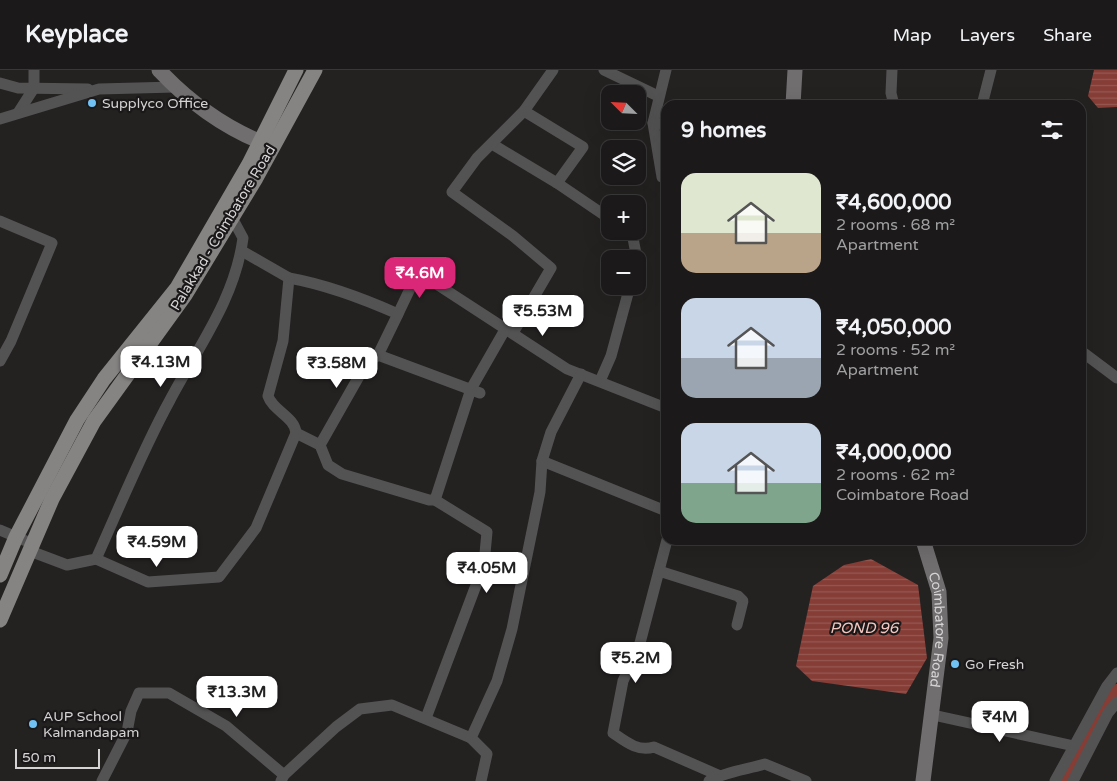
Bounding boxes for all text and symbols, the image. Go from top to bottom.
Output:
text: Keyplace [25,20,128,49]
text: Map [893,24,932,46]
text: Layers [960,24,1015,46]
text: Share [1043,24,1092,46]
north arrow [601,85,646,130]
map controls [601,85,646,295]
place label: Supplyco Office [102,95,208,112]
marker: Supplyco Office [86,97,98,109]
icon: filters [1038,116,1066,144]
text: 9 homes [681,118,766,143]
button: layers [601,140,646,185]
street label: Palakkad - Coimbatore Road [167,142,279,314]
text: ₹4,600,000 [836,190,952,215]
icon: home [721,193,781,253]
button: + [601,195,646,240]
text: 2 rooms · 68 m² [836,215,955,235]
text: Apartment [836,235,919,255]
button: − [601,250,646,295]
pin: ₹4.6M [385,256,455,299]
text: ₹4.6M [395,263,445,283]
pin: ₹5.53M [502,294,584,337]
text: ₹5.53M [514,301,572,321]
text: ₹4,050,000 [836,315,952,340]
icon: home [721,318,781,378]
text: 2 rooms · 52 m² [836,340,955,360]
pin: ₹4.13M [120,346,202,388]
pin: ₹3.58M [296,346,378,389]
text: ₹4.13M [131,352,191,372]
text: ₹3.58M [307,353,367,373]
text: Apartment [836,360,919,380]
text: ₹4,000,000 [836,440,952,465]
icon: home [721,443,781,503]
text: 2 rooms · 62 m² [836,465,955,485]
text: Coimbatore Road [836,485,969,505]
pin: ₹4.59M [116,526,198,568]
text: ₹4.59M [127,532,187,552]
pin: ₹4.05M [446,552,528,594]
text: ₹4.05M [457,558,517,578]
street label: Coimbatore Road [925,570,950,689]
water label: POND 96 [830,619,900,637]
pin: ₹5.2M [601,642,671,684]
text: ₹5.2M [612,648,660,668]
place label: Go Fresh [965,656,1024,673]
marker: Go Fresh [949,658,961,670]
pin: ₹13.3M [196,676,278,718]
text: ₹13.3M [207,682,267,702]
pin: ₹4M [976,700,1024,743]
text: ₹4M [983,707,1017,727]
place label: AUP School Kalmandapam [43,708,139,741]
marker: AUP School Kalmandapam [27,718,39,730]
scale bar [15,746,100,769]
text: 50 m [22,749,56,766]

